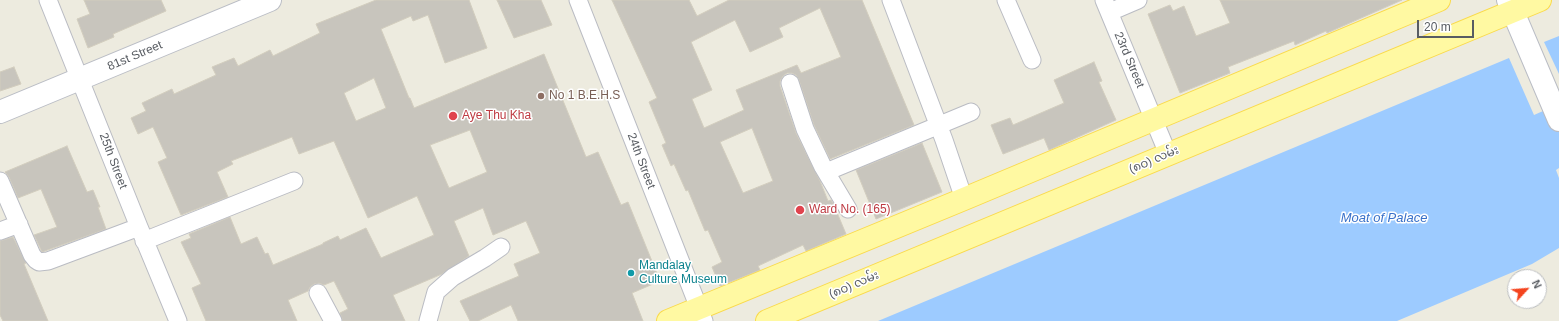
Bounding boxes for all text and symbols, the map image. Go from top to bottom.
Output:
scale bar [1419,12,1476,38]
text: 20 m [1424,20,1451,34]
street label: 23rd Street [1111,30,1147,90]
street label: 81st Street [105,38,165,74]
place label: No 1 B.E.H.S [549,89,620,103]
marker: No 1 B.E.H.S [536,91,546,101]
place label: Aye Thu Kha [462,109,531,123]
marker: Aye Thu Kha [447,110,459,122]
street label: 25th Street [96,131,130,191]
street label: 24th Street [624,131,658,191]
street label: (၈၀) လမ်း [1127,143,1181,177]
place label: Ward No. (165) [809,203,891,217]
marker: Ward No. (165) [794,204,806,216]
water label: Moat of Palace [1341,210,1427,226]
place label: Mandalay Culture Museum [639,259,727,287]
marker: Mandalay Culture Museum [626,268,636,278]
street label: (၈၀) လမ်း [827,268,881,302]
north arrow [1507,269,1547,309]
text: N [1530,278,1544,290]

